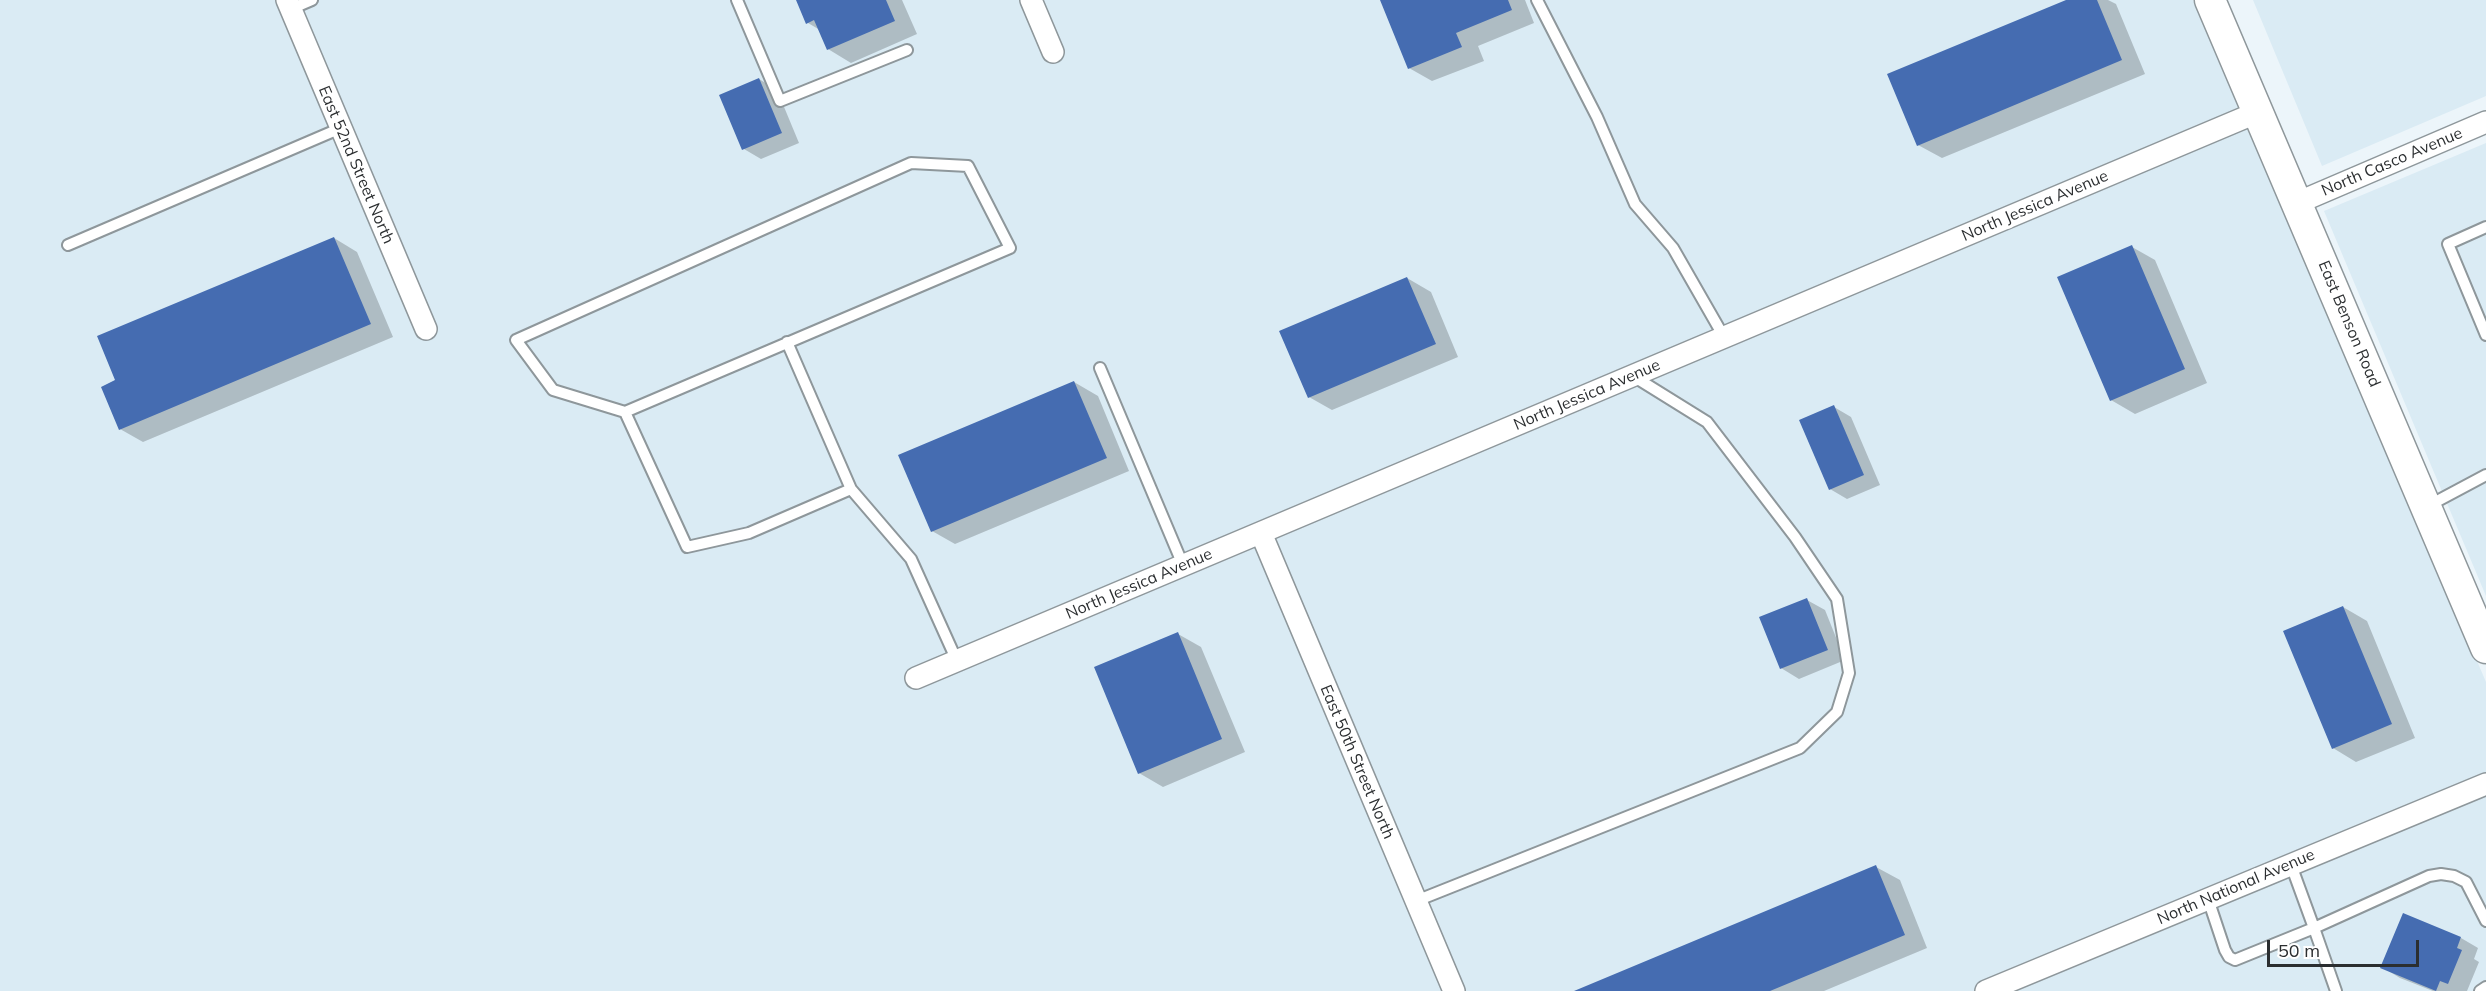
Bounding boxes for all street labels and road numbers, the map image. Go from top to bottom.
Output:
street label: East 52nd Street North [314,83,398,247]
street label: North Casco Avenue [2319,124,2465,200]
street label: North Jessica Avenue [1959,166,2111,246]
street label: East Benson Road [2314,258,2384,390]
street label: North Jessica Avenue [1511,355,1663,435]
street label: North Jessica Avenue [1063,544,1215,624]
street label: East 50th Street North [1316,682,1398,842]
street label: North National Avenue [2154,845,2318,929]

